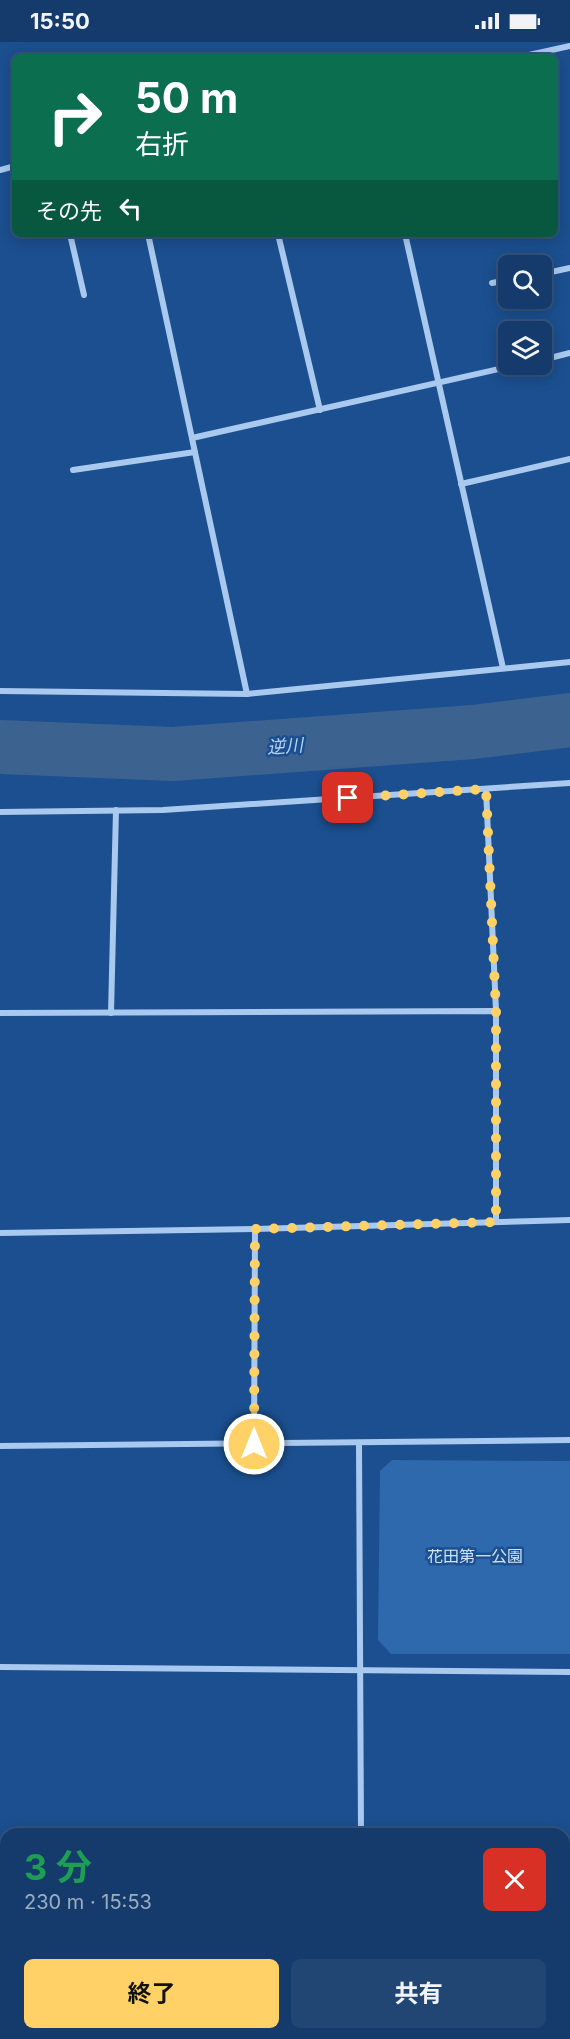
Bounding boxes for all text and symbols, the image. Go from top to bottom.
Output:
text: 15:50 [30,8,90,34]
text: 50 m [135,72,238,123]
icon: right [36,78,114,156]
text: 右折 [135,128,189,161]
icon: left [114,192,147,225]
text: その先 [36,198,102,224]
map controls [498,255,552,375]
button: search [498,255,552,309]
button: layers [498,321,552,375]
water label: 逆川 [266,734,306,758]
pin [322,772,373,823]
icon: arrive [331,781,364,814]
position arrow [222,1412,286,1476]
park label: 花田第一公園 [427,1546,523,1566]
text: 3 分 [24,1845,92,1889]
button: close [483,1848,546,1911]
text: 230 m · 15:53 [24,1890,152,1914]
button: 終了 [24,1959,279,2028]
button: 共有 [291,1959,546,2028]

